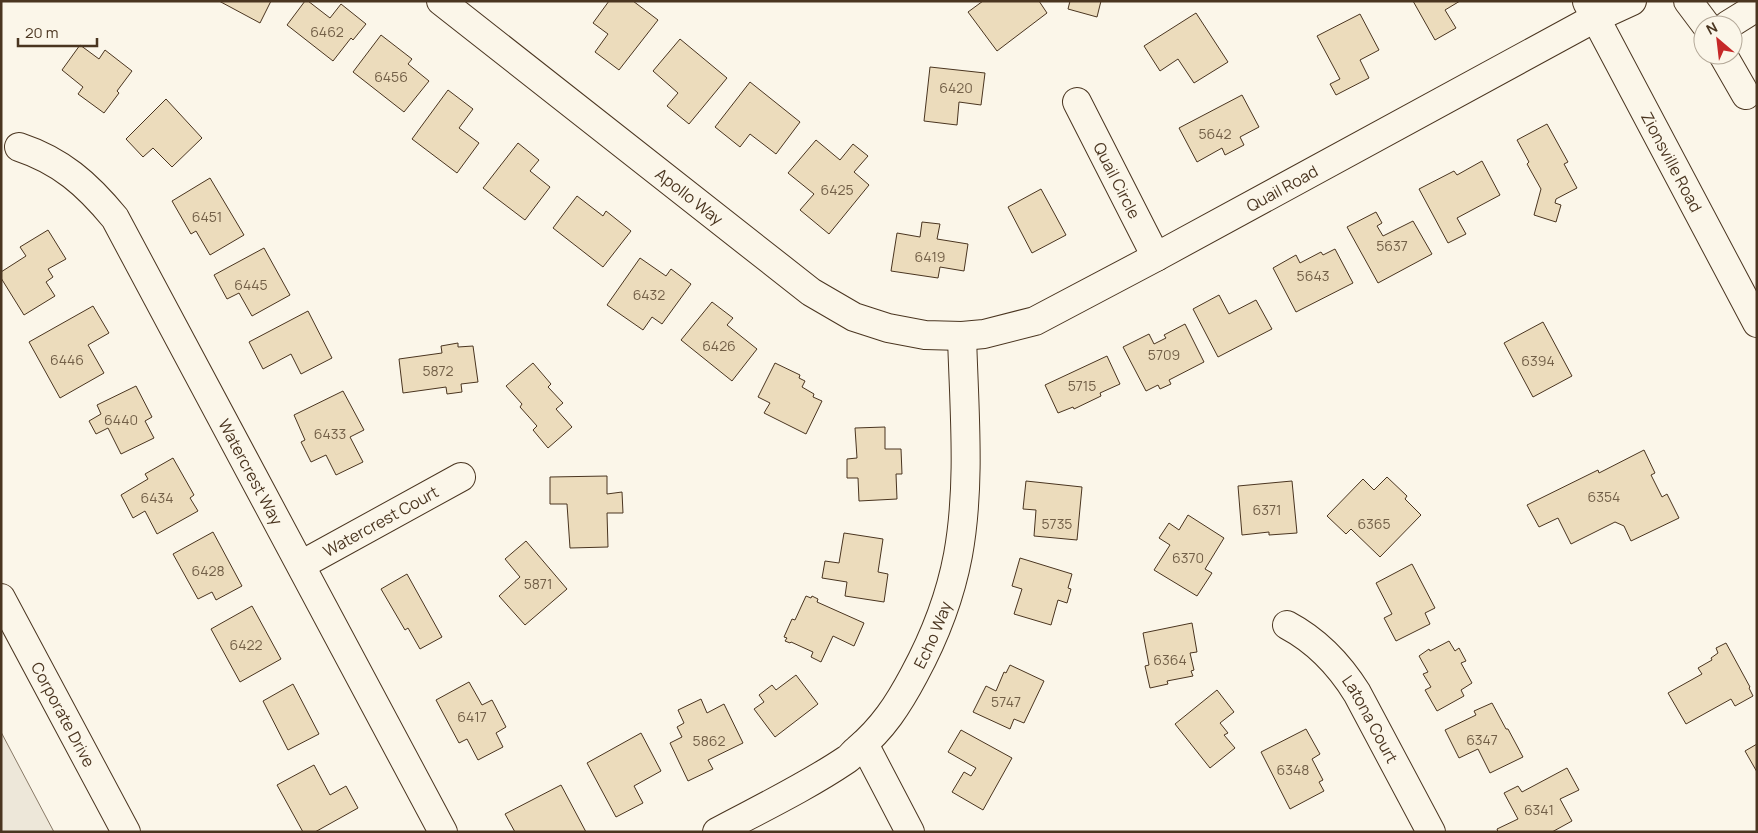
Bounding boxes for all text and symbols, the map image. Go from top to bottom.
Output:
scale bar [18,15,96,47]
north arrow [1693,15,1743,65]
text: N [1703,17,1721,39]
text: 20 m [25,22,58,43]
house number: 6462 [310,22,344,41]
house number: 6456 [374,67,408,86]
house number: 6420 [939,78,973,97]
street label: Zionsville Road [1636,108,1707,216]
house number: 5642 [1198,124,1232,143]
street label: Quail Circle [1088,138,1146,222]
street label: Quail Road [1242,160,1322,217]
street label: Apollo Way [651,163,728,230]
house number: 6425 [820,180,854,199]
house number: 6451 [192,207,222,226]
house number: 5637 [1376,236,1408,255]
house number: 6419 [914,247,946,266]
house number: 5643 [1297,266,1329,285]
house number: 6445 [234,275,268,294]
house number: 6432 [633,285,665,304]
house number: 6426 [702,336,736,355]
house number: 5709 [1148,345,1180,364]
house number: 6446 [50,350,84,369]
house number: 6394 [1521,351,1555,370]
house number: 5872 [422,361,454,380]
house number: 5715 [1068,376,1096,395]
house number: 6440 [104,410,138,429]
street label: Watercrest Way [213,415,288,529]
house number: 6433 [314,424,346,443]
street label: Watercrest Court [319,480,442,562]
house number: 6354 [1588,487,1620,506]
house number: 6434 [141,488,173,507]
house number: 6371 [1253,500,1281,519]
house number: 5735 [1042,514,1072,533]
house number: 6365 [1357,514,1391,533]
house number: 6370 [1172,548,1204,567]
house number: 6428 [191,561,225,580]
house number: 5871 [524,574,552,593]
street label: Echo Way [908,598,957,672]
house number: 6422 [230,635,262,654]
house number: 6364 [1153,650,1187,669]
street label: Corporate Drive [26,658,100,771]
street label: Latona Court [1337,671,1403,767]
house number: 5747 [991,692,1021,711]
house number: 6417 [457,707,487,726]
house number: 6347 [1466,730,1498,749]
house number: 5862 [693,731,725,750]
house number: 6348 [1277,760,1309,779]
house number: 6341 [1524,800,1554,819]

